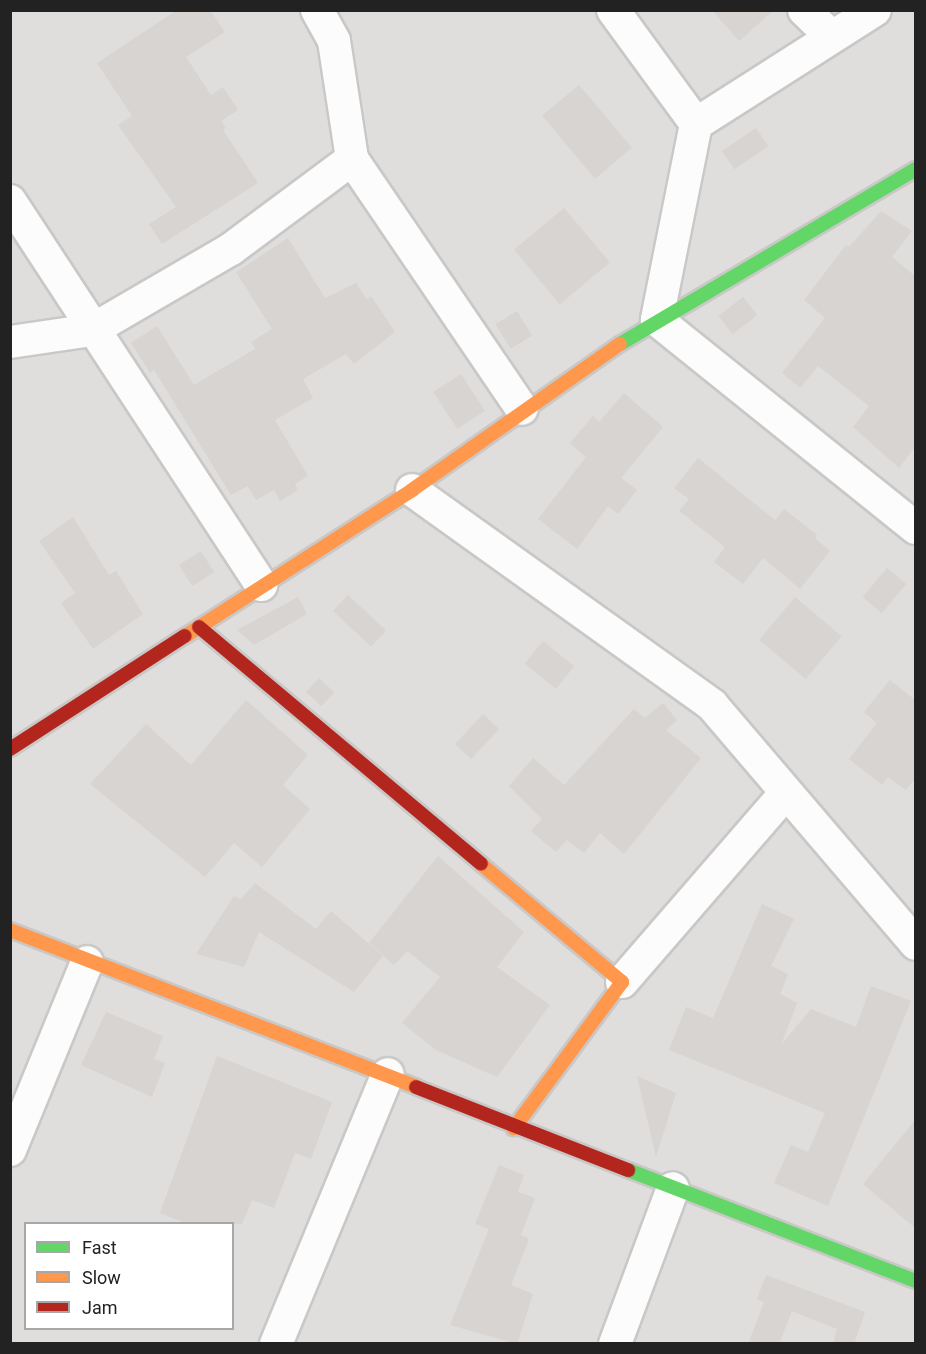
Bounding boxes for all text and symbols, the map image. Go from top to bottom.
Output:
legend [24,1222,234,1330]
text: Fast [82,1237,117,1258]
text: Slow [82,1267,121,1288]
text: Jam [82,1297,118,1318]

